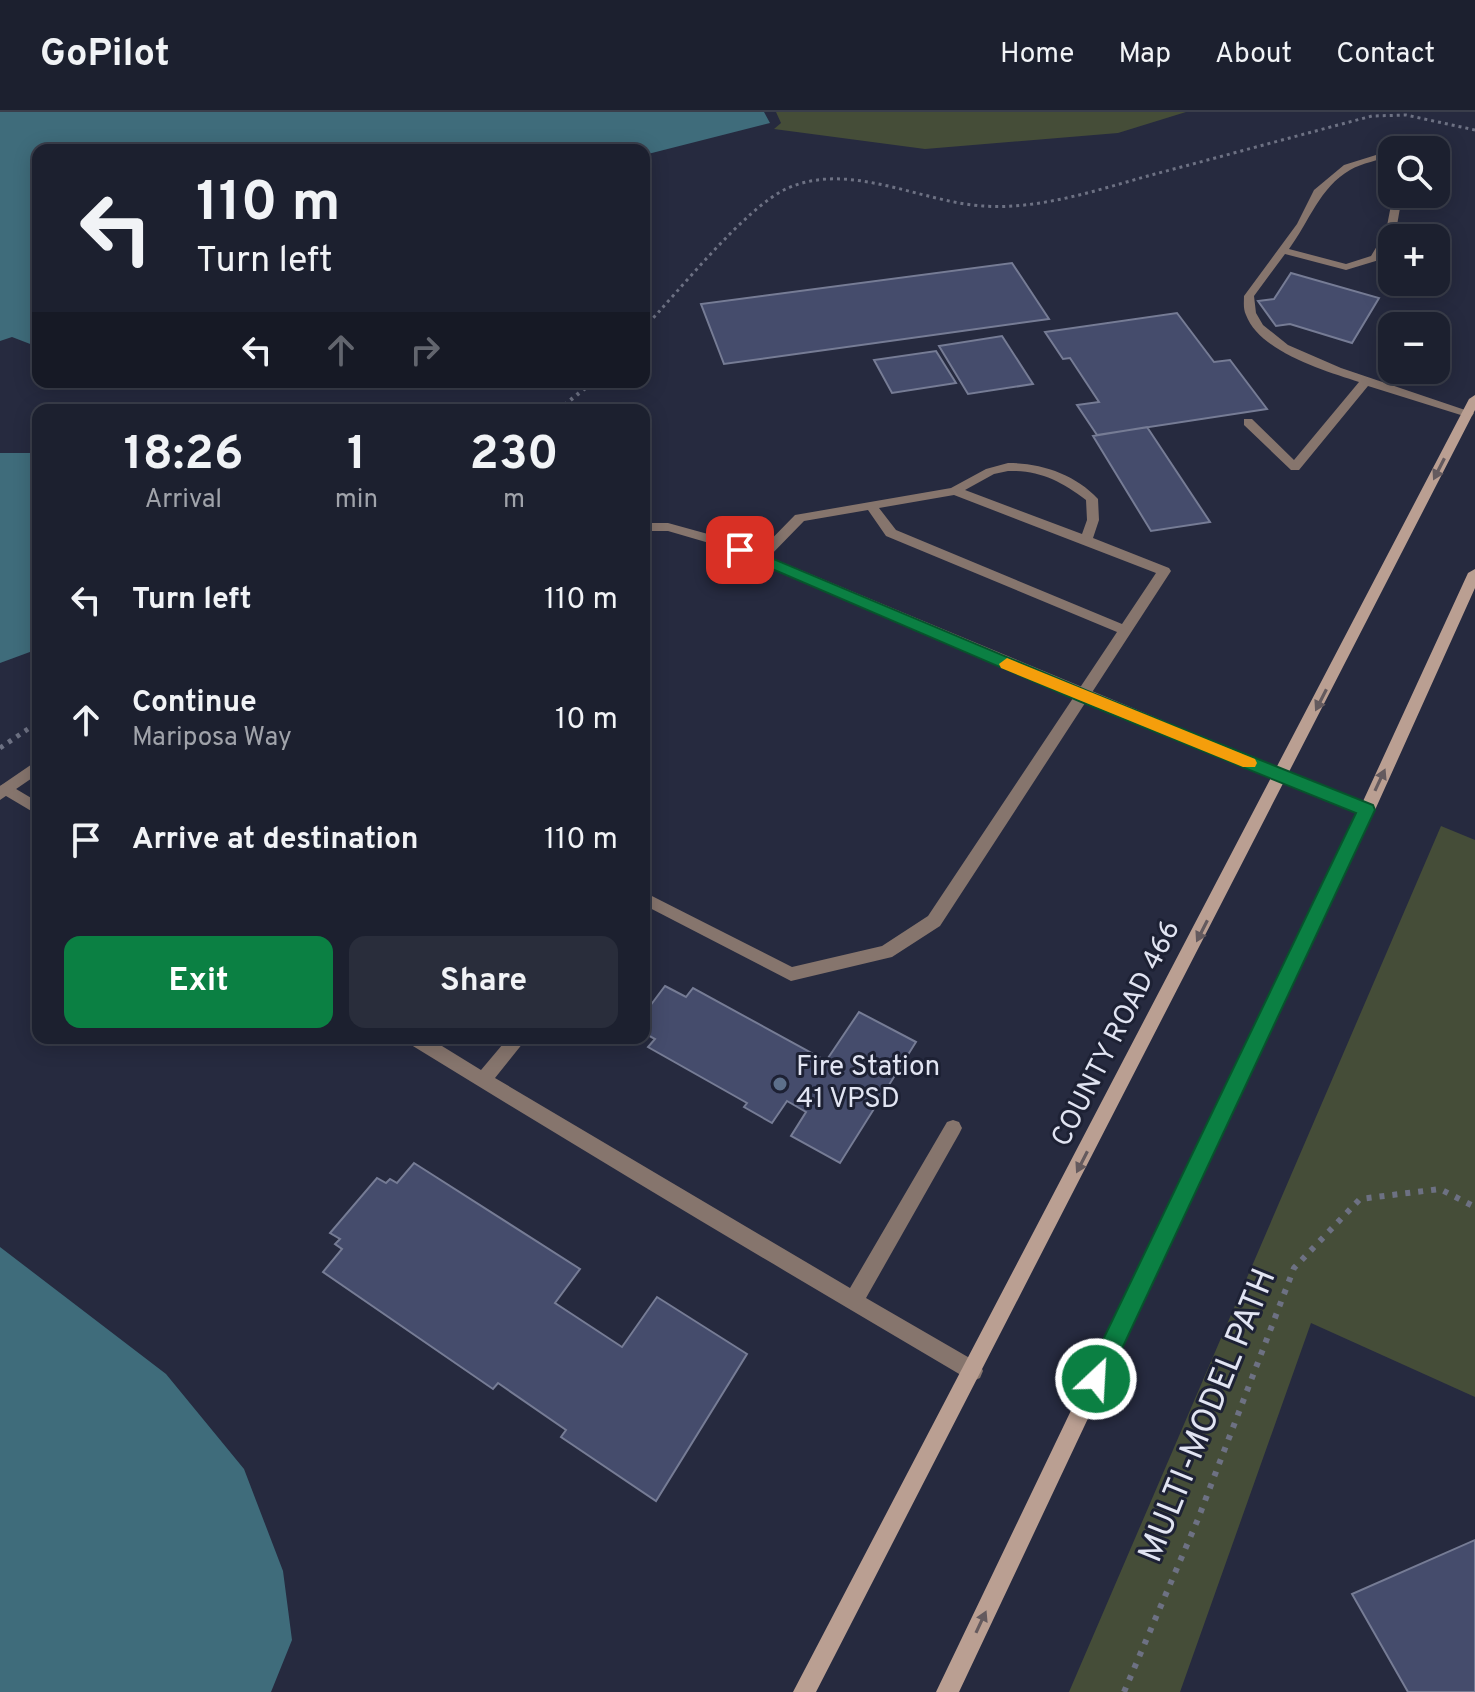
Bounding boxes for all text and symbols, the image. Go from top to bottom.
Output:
text: GoPilot [40,31,170,80]
text: Home [1000,37,1074,73]
text: Map [1118,37,1171,73]
text: About [1215,37,1292,73]
text: Contact [1336,37,1435,73]
map controls [1378,136,1450,384]
button: search [1378,136,1450,208]
text: 110 m [196,170,341,240]
icon: left [64,176,168,280]
button: + [1378,224,1450,296]
text: Turn left [196,239,333,285]
button: − [1378,312,1450,384]
icon: left [235,328,279,372]
icon: ahead [319,328,363,372]
icon: right [403,328,447,372]
text: 18:26 [123,426,243,486]
text: 1 [347,426,366,486]
text: 230 [470,426,559,486]
one-way arrow [1433,457,1446,480]
text: Arrival [145,484,222,517]
text: min [335,484,378,517]
text: m [503,484,525,517]
pin [706,516,774,584]
icon: arrive [718,528,762,572]
icon: left [64,578,108,622]
text: Turn left [132,582,252,619]
text: 110 m [544,582,618,619]
text: Continue [132,685,257,722]
one-way arrow [1315,689,1328,712]
icon: ahead [64,698,108,742]
text: 10 m [555,702,618,739]
text: Mariposa Way [132,722,292,755]
one-way arrow [1374,768,1387,791]
icon: arrive [64,818,108,862]
text: Arrive at destination [132,822,418,859]
text: 110 m [544,822,618,859]
street label: COUNTY ROAD 466 [1044,915,1190,1153]
one-way arrow [1195,920,1208,943]
button: Exit [64,936,333,1028]
button: Share [349,936,618,1028]
place label: Fire Station 41 VPSD [796,1050,940,1118]
marker: Fire Station 41 VPSD [771,1075,789,1093]
one-way arrow [1075,1151,1089,1174]
street label: MULTI-MODEL PATH [1130,1263,1288,1569]
position arrow [1054,1337,1138,1421]
one-way arrow [974,1610,988,1633]

